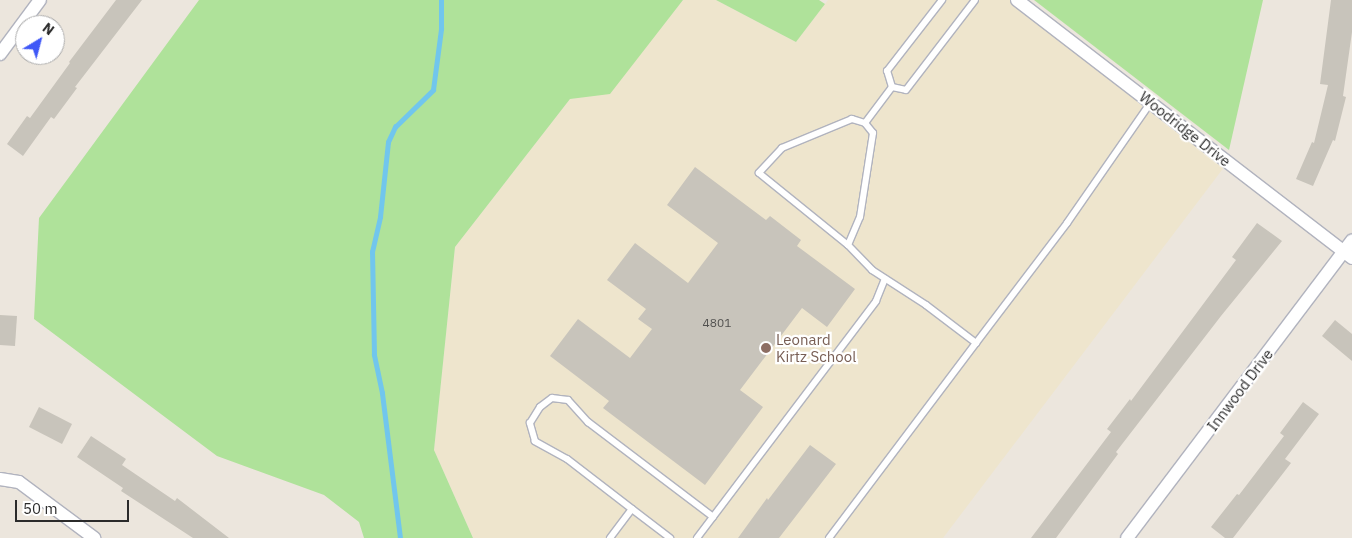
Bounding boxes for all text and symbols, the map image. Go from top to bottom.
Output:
north arrow [15,15,65,65]
text: N [39,19,58,39]
street label: Woodridge Drive [1136,88,1234,170]
house number: 4801 [703,316,731,330]
place label: Leonard Kirtz School [776,330,856,365]
marker: Leonard Kirtz School [760,342,772,354]
street label: Innwood Drive [1203,345,1277,435]
scale bar [18,490,131,522]
text: 50 m [23,499,58,518]

